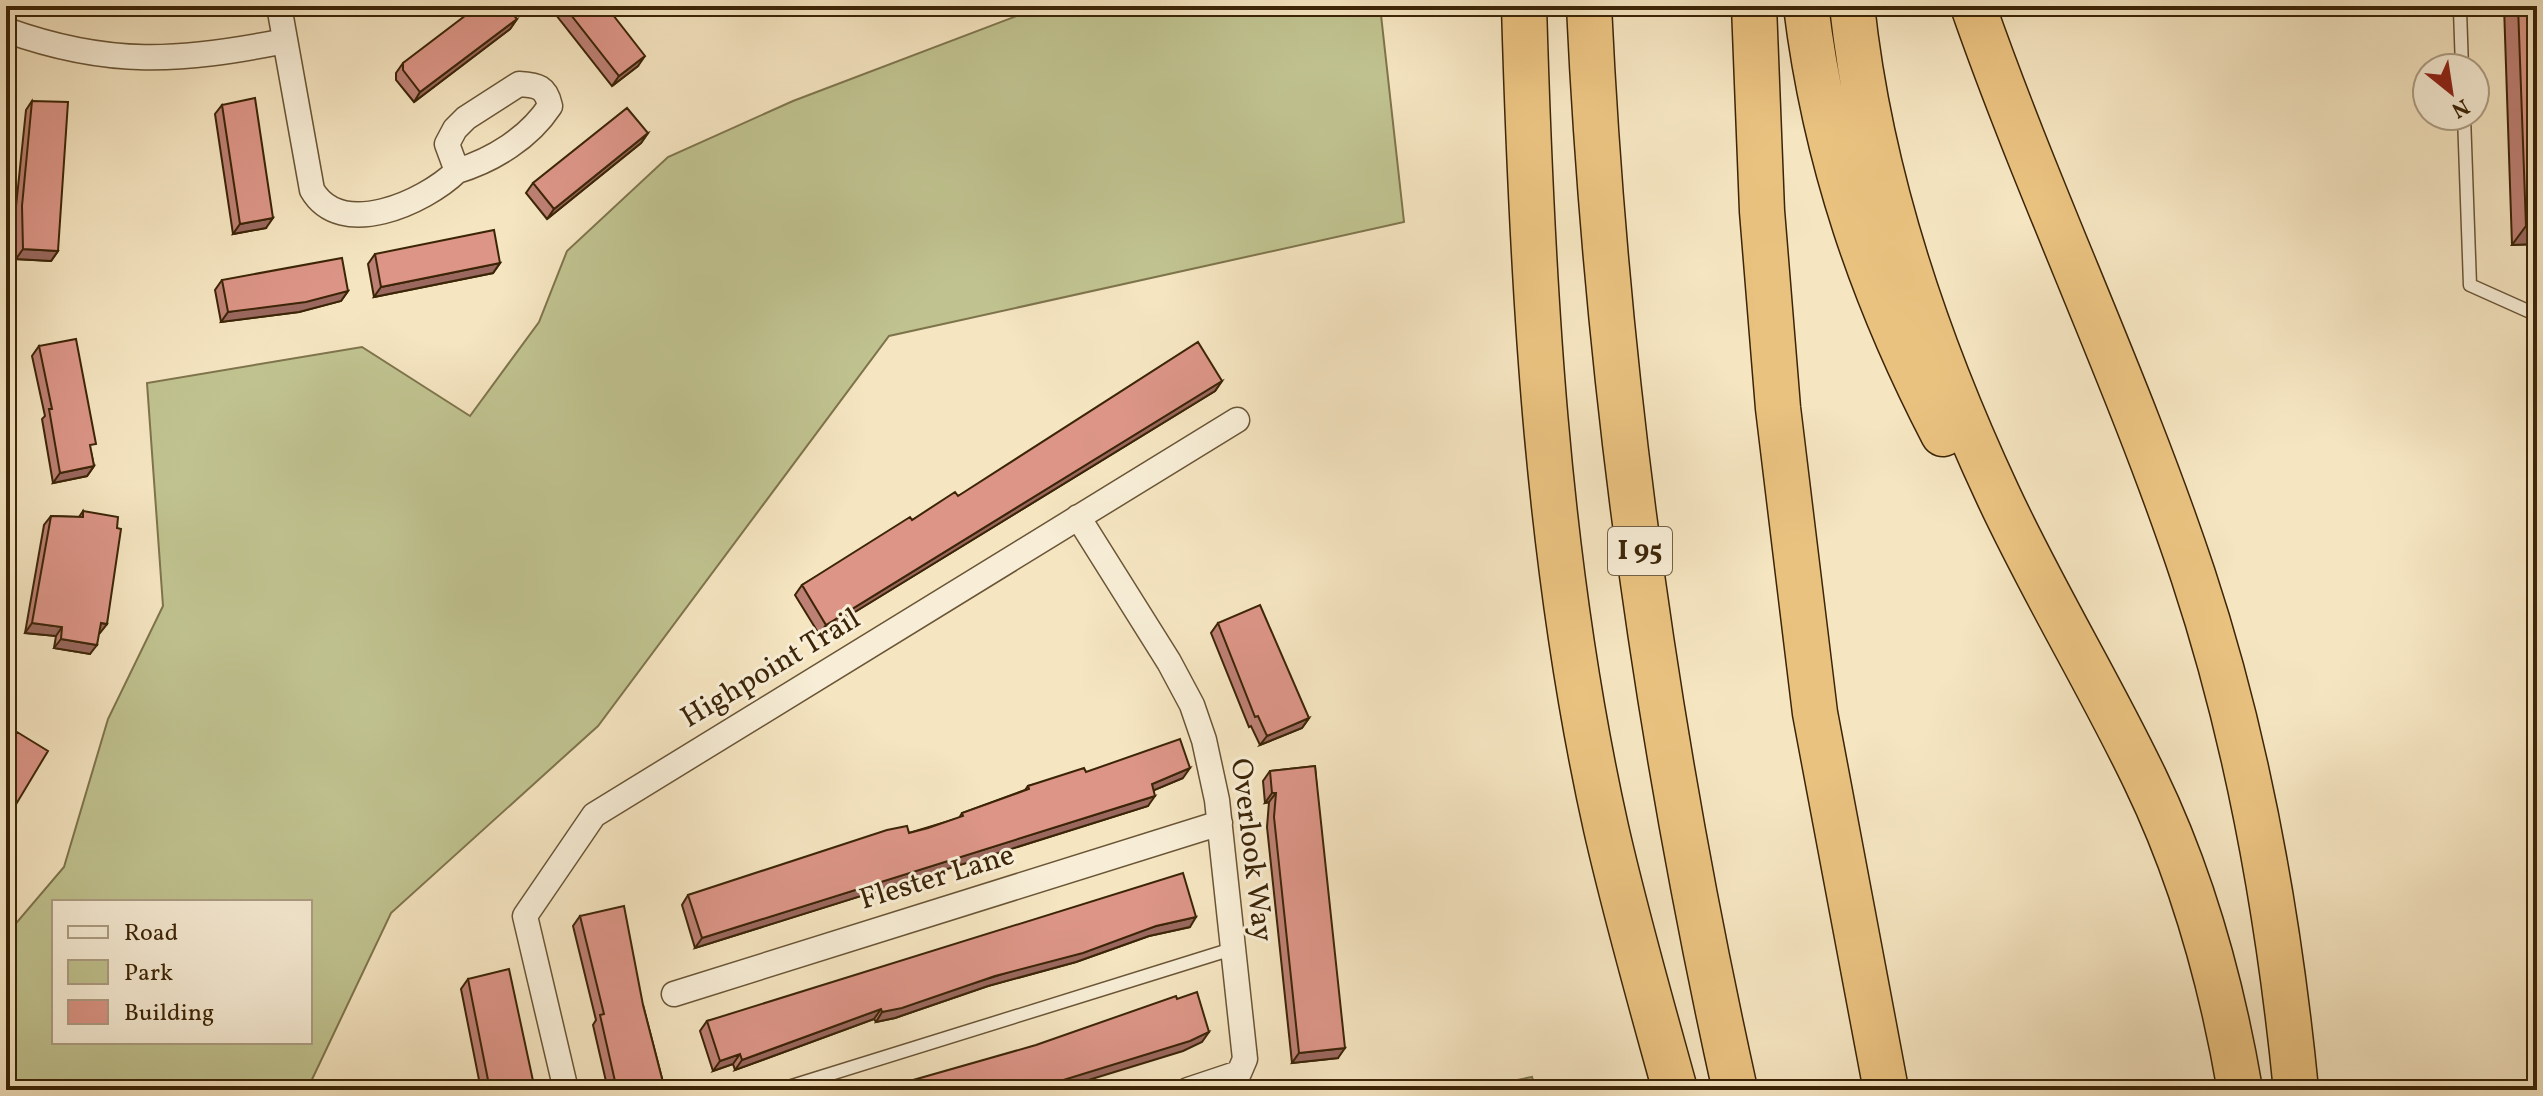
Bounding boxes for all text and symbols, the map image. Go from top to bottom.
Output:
north arrow [2411,52,2491,132]
text: N [2445,90,2474,125]
road number: I 95 [1608,527,1672,575]
street label: Highpoint Trail [673,599,869,739]
street label: Overlook Way [1219,756,1283,944]
street label: Flester Lane [854,835,1020,921]
legend [52,900,312,1044]
text: Road [124,917,178,951]
text: Park [124,957,173,991]
text: Building [124,997,214,1031]

